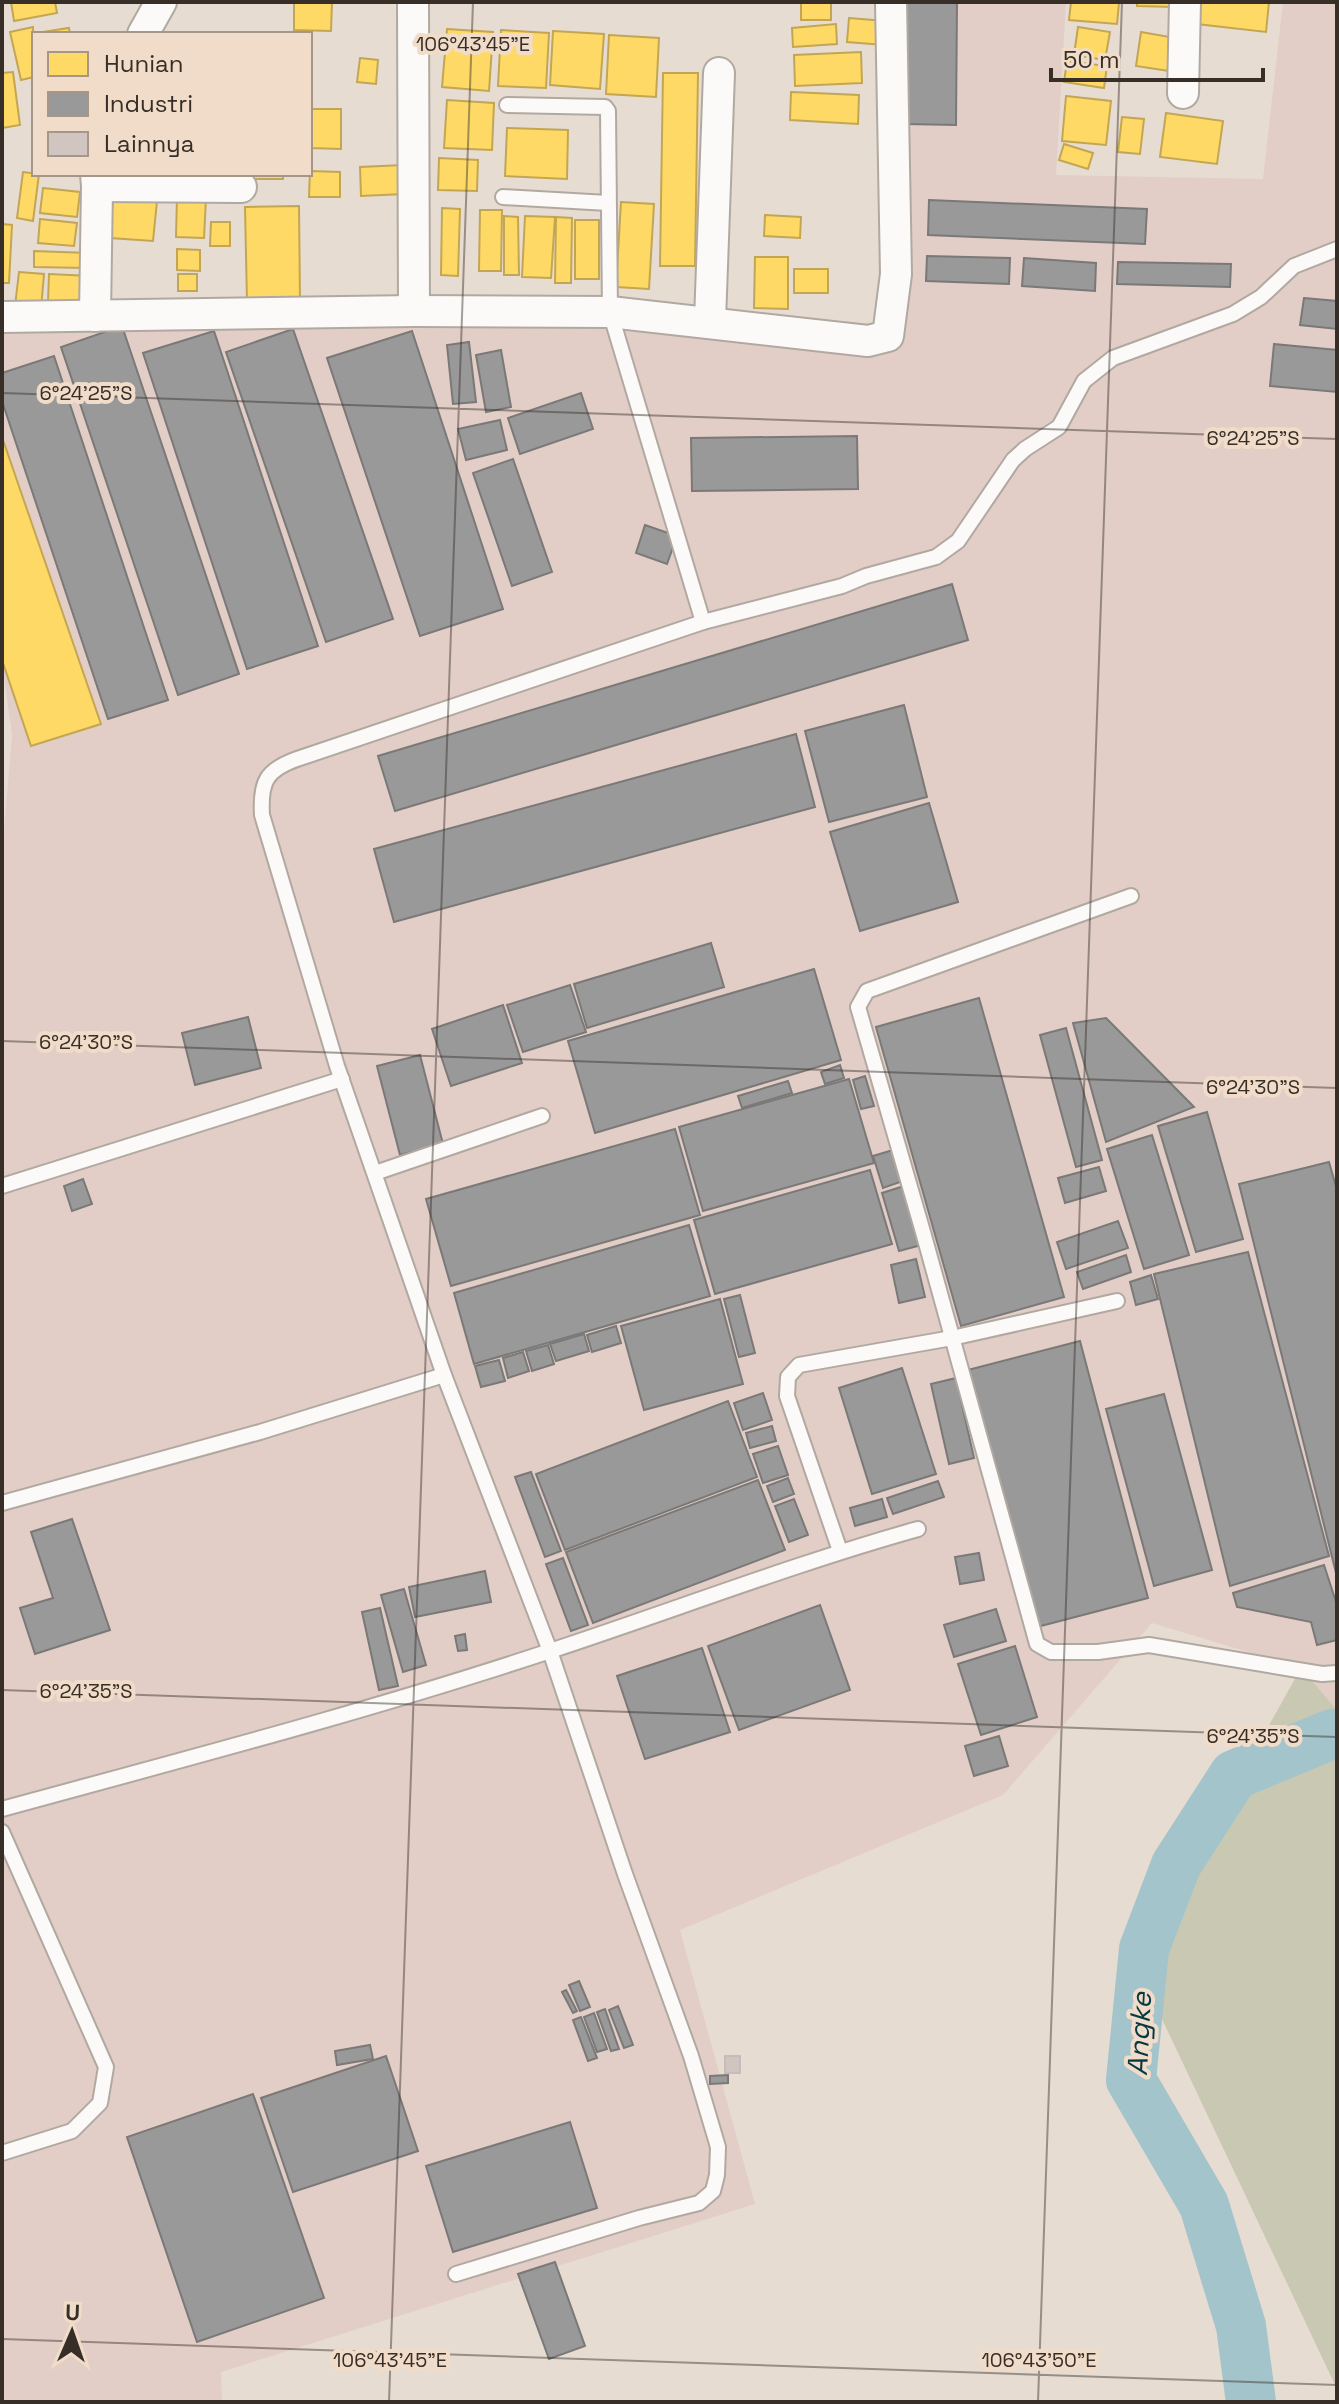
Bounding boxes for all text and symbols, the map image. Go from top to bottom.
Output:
text: 106°43'45"E [416,31,530,57]
legend [32,32,312,176]
scale bar [1051,32,1263,82]
text: 50 m [1063,44,1120,75]
text: Hunian [104,48,184,79]
text: Industri [104,88,193,119]
text: Lainnya [104,128,195,159]
text: 6°24'25"S [40,380,132,406]
text: 6°24'25"S [1207,425,1299,451]
text: 6°24'30"S [39,1029,133,1055]
text: 6°24'30"S [1206,1074,1300,1100]
text: 6°24'35"S [40,1678,132,1704]
text: 6°24'35"S [1207,1723,1299,1749]
water label: Angke [1119,1990,1159,2077]
north arrow [32,2292,112,2372]
text: U [65,2298,81,2326]
text: 106°43'45"E [333,2347,447,2373]
text: 106°43'50"E [981,2347,1097,2373]

